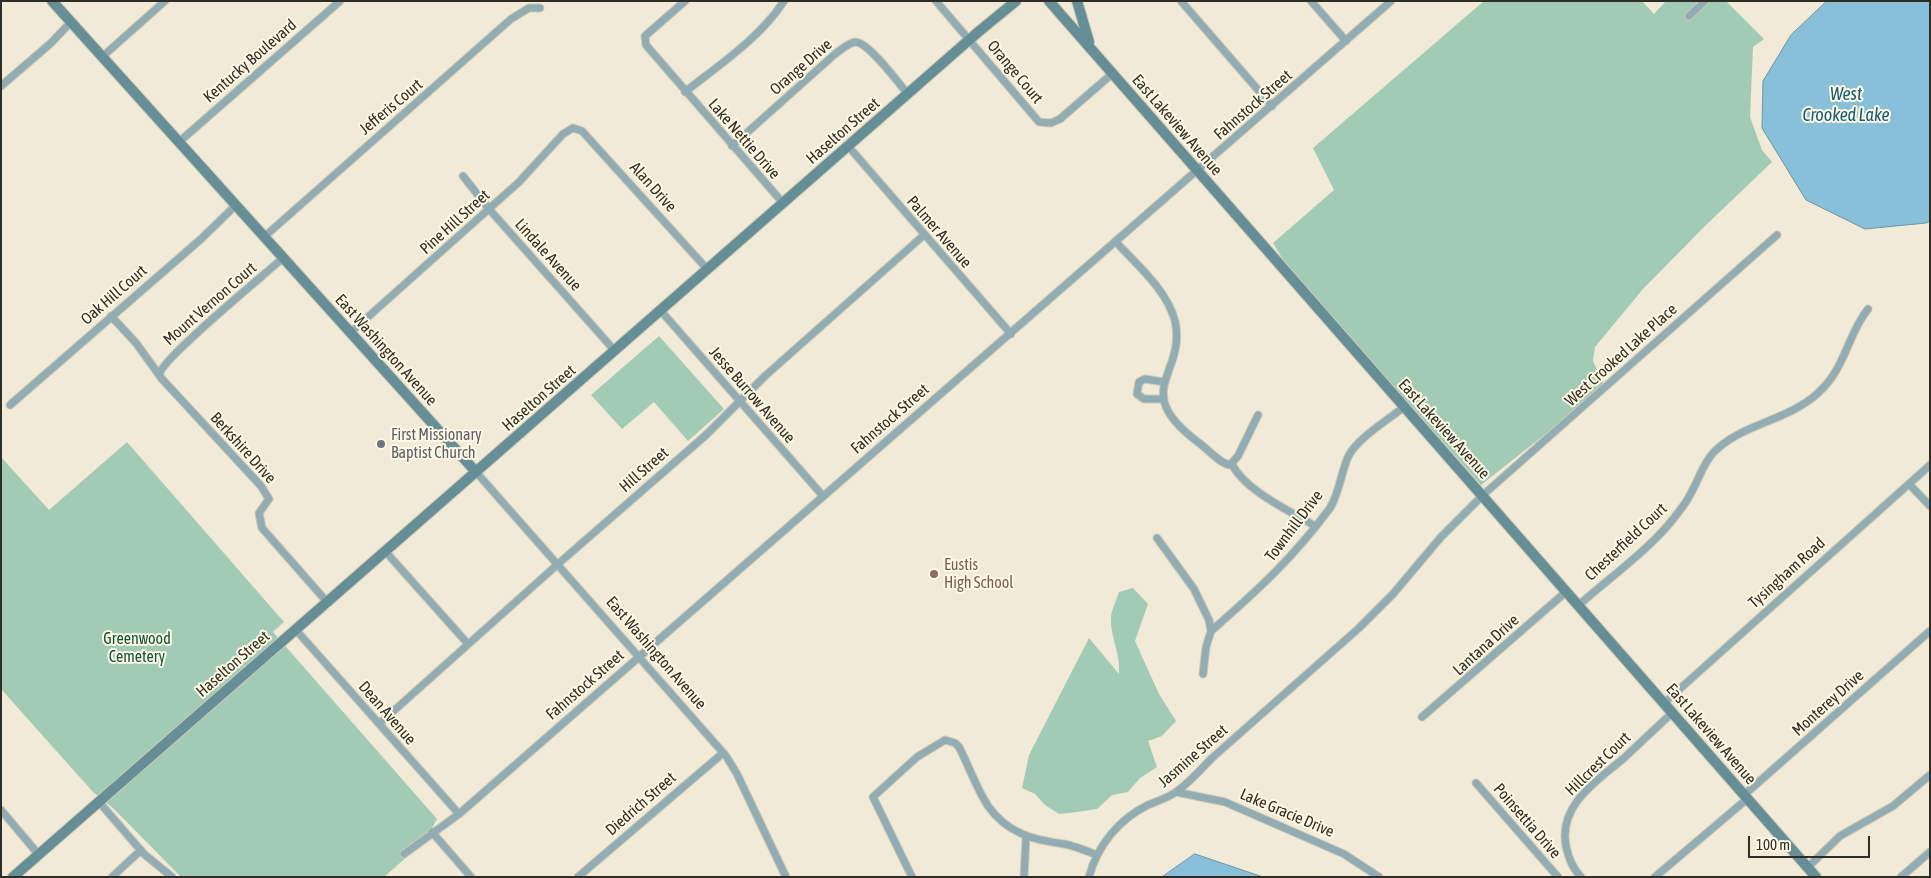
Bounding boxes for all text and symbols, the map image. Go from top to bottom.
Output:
street label: Kentucky Boulevard [200,15,300,107]
street label: Orange Drive [766,35,836,99]
street label: Orange Court [983,36,1047,108]
street label: Fahnstock Street [1210,66,1296,144]
street label: East Lakeview Avenue [1128,71,1226,179]
street label: Jefferis Court [356,75,426,139]
water label: West Crooked Lake [1802,83,1890,126]
street label: Haselton Street [802,94,884,168]
street label: Lake Nettie Drive [704,95,784,183]
street label: Alan Drive [626,158,680,216]
street label: Pine Hill Street [416,186,494,258]
street label: Palmer Avenue [902,192,976,272]
street label: Lindale Avenue [511,215,585,295]
street label: Mount Vernon Court [160,258,260,350]
street label: Oak Hill Court [77,261,151,329]
street label: East Washington Avenue [331,290,441,410]
street label: West Crooked Lake Place [1561,300,1681,410]
street label: Jesse Burrow Avenue [705,343,799,447]
street label: Haselton Street [498,361,580,435]
street label: East Lakeview Avenue [1394,375,1494,483]
street label: Fahnstock Street [847,380,933,458]
street label: Berkshire Drive [206,409,280,487]
place label: First Missionary Baptist Church [391,425,482,463]
marker: First Missionary Baptist Church [375,438,387,450]
street label: Hill Street [616,443,672,497]
street label: Townhill Drive [1261,487,1327,565]
street label: Chesterfield Court [1581,499,1671,585]
street label: Tysingham Road [1745,534,1829,612]
place label: Eustis High School [944,555,1013,593]
marker: Eustis High School [928,568,940,580]
street label: East Washington Avenue [602,593,710,713]
street label: Lantana Drive [1449,610,1523,680]
street label: Haselton Street [192,627,274,701]
park label: Greenwood Cemetery [103,629,171,667]
street label: Fahnstock Street [542,646,628,724]
street label: Monterey Drive [1788,666,1868,740]
street label: Dean Avenue [354,677,420,749]
street label: East Lakeview Avenue [1662,680,1760,788]
street label: Jasmine Street [1154,721,1232,791]
street label: Hillcrest Court [1561,728,1635,800]
street label: Diedrich Street [602,768,680,840]
street label: Poinsettia Drive [1489,780,1565,862]
street label: Lake Gracie Drive [1237,785,1337,841]
scale bar [1751,826,1874,858]
text: 100 m [1756,836,1790,853]

